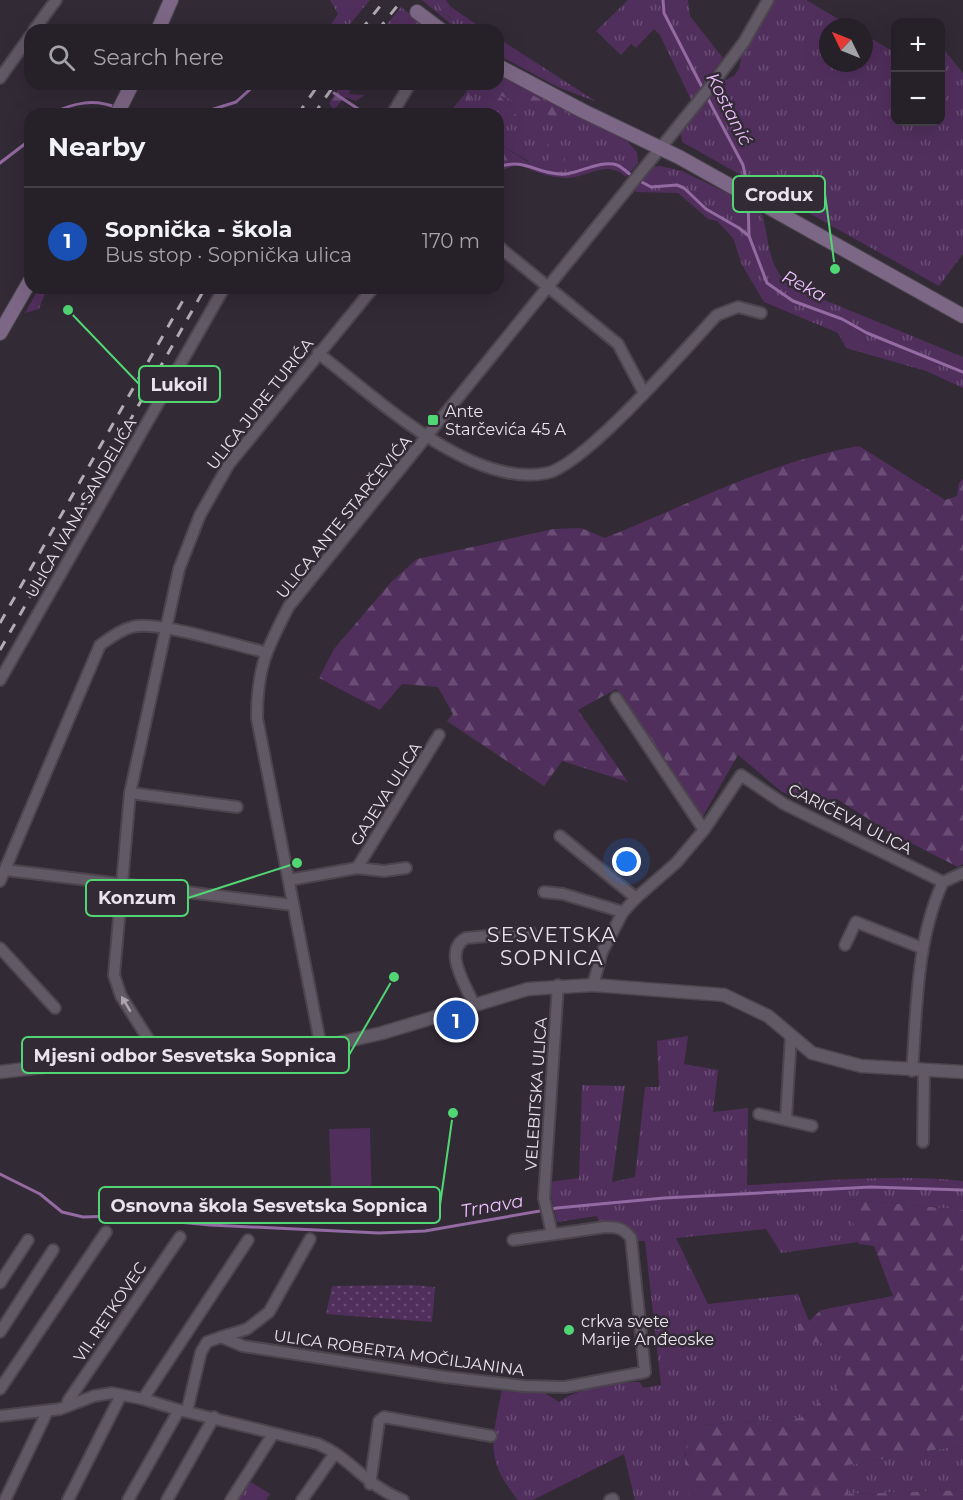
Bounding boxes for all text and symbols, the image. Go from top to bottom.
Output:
north arrow [819,18,873,72]
map controls [891,18,945,126]
button: + [891,18,945,72]
search box [24,24,504,90]
icon: search [45,41,78,74]
text: Search here [93,44,224,71]
water label: Kostanić [701,69,757,149]
button: − [891,72,945,126]
text: Nearby [48,131,145,163]
callout: Crodux [733,176,825,212]
text: Crodux [745,184,813,206]
text: Sopnička - škola [105,216,292,243]
text: 1 [64,229,71,253]
text: 170 m [422,229,480,253]
text: Bus stop · Sopnička ulica [105,243,352,267]
water label: Reka [778,265,830,307]
street label: ULICA JURE TURIĆA [203,334,318,473]
callout: Lukoil [139,366,220,402]
text: Lukoil [150,374,208,396]
place label: Ante Starčevića 45 A [445,402,566,439]
marker: Ante Starčevića 45 A [426,413,440,427]
street label: ULICA IVANA SANDELIĆA [22,414,141,601]
street label: ULICA ANTE STARČEVIĆA [272,431,416,602]
street label: GAJEVA ULICA [347,738,426,849]
street label: CARIĆEVA ULICA [785,780,916,859]
your location [612,847,641,876]
callout: Konzum [86,880,188,916]
text: Konzum [98,887,176,909]
district label: SESVETSKA SOPNICA [487,923,617,970]
one-way arrow [121,995,131,1012]
pin: 1 [436,998,476,1042]
street label: VELEBITSKA ULICA [521,1016,551,1171]
callout: Mjesni odbor Sesvetska Sopnica [22,1037,349,1073]
text: Mjesni odbor Sesvetska Sopnica [34,1045,336,1067]
callout: Osnovna škola Sesvetska Sopnica [99,1187,440,1223]
water label: Trnava [459,1190,525,1222]
text: Osnovna škola Sesvetska Sopnica [110,1195,428,1217]
street label: VII. RETKOVEC [70,1258,150,1366]
place label: crkva svete Marije Anđeoske [581,1312,714,1349]
marker: crkva svete Marije Anđeoske [562,1323,576,1337]
street label: ULICA ROBERTA MOČILJANINA [272,1326,526,1380]

